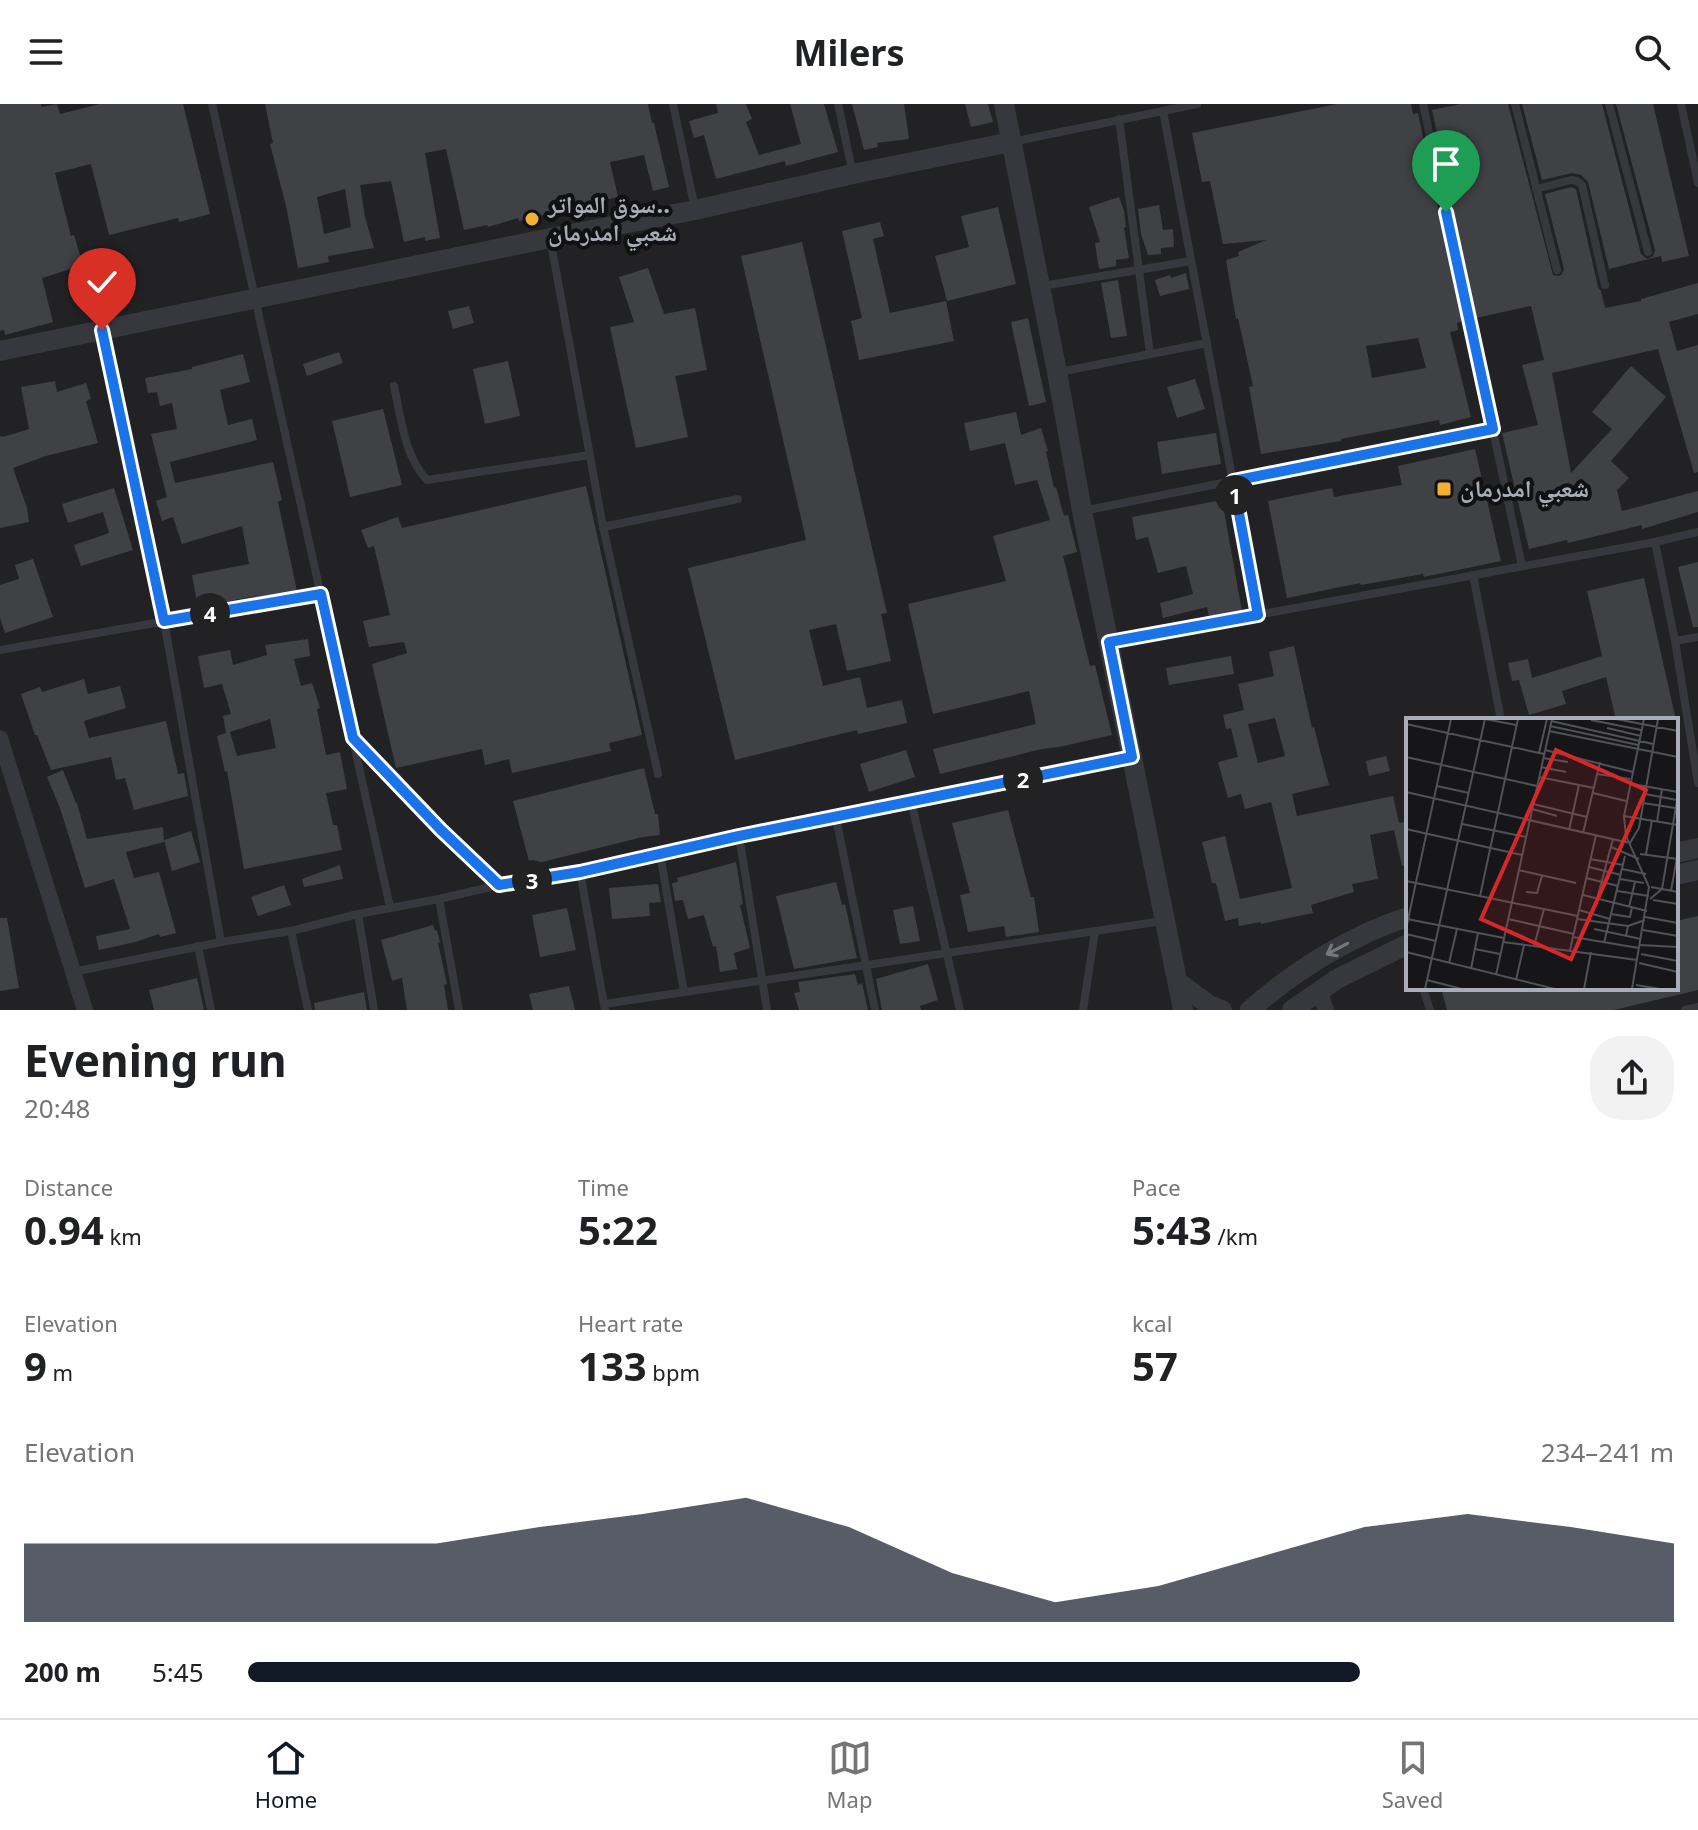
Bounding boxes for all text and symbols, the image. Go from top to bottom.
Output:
text: Milers [793,28,905,77]
icon: menu [24,30,68,74]
icon: search [1630,30,1674,74]
pin [1412,130,1480,212]
icon: arrive [1424,142,1468,186]
place label: سوق المواتر.. شعبي امدرمان [547,187,677,252]
marker: سوق المواتر.. شعبي امدرمان [523,210,541,228]
pin [68,248,136,330]
icon: check [80,260,124,304]
place label: شعبي امدرمان [1460,471,1589,508]
pin: 1 [1215,475,1255,515]
text: 1 [1229,480,1241,510]
marker: شعبي امدرمان [1435,480,1453,498]
pin: 4 [190,593,230,633]
text: 4 [204,598,216,628]
inset map [1406,718,1678,990]
pin: 2 [1003,759,1043,799]
text: 2 [1017,764,1029,794]
pin: 3 [512,860,552,900]
text: 3 [526,865,538,895]
one-way arrow [1326,942,1350,958]
text: Evening run [24,1030,287,1090]
button: share [1590,1036,1674,1120]
text: 20:48 [24,1090,90,1126]
text: Distance [24,1172,113,1202]
text: Time [578,1172,629,1202]
text: Pace [1132,1172,1181,1202]
text: 0.94 [24,1202,104,1257]
text: 5:22 [578,1202,658,1257]
text: 5:43 [1132,1202,1212,1257]
text: km [104,1221,142,1251]
text: /km [1212,1221,1258,1251]
text: Elevation [24,1308,118,1338]
text: Heart rate [578,1308,683,1338]
text: kcal [1132,1308,1172,1338]
text: 9 [24,1338,47,1393]
text: 133 [578,1338,647,1393]
text: 57 [1132,1338,1178,1393]
text: m [47,1357,73,1387]
text: bpm [647,1357,700,1387]
text: Elevation [24,1434,135,1470]
text: 234–241 m [1541,1434,1674,1470]
text: 200 m [24,1654,101,1690]
text: 5:45 [152,1654,204,1690]
tab: Home [255,1736,317,1814]
tab: Map [827,1736,872,1814]
tab: Saved [1382,1736,1443,1814]

